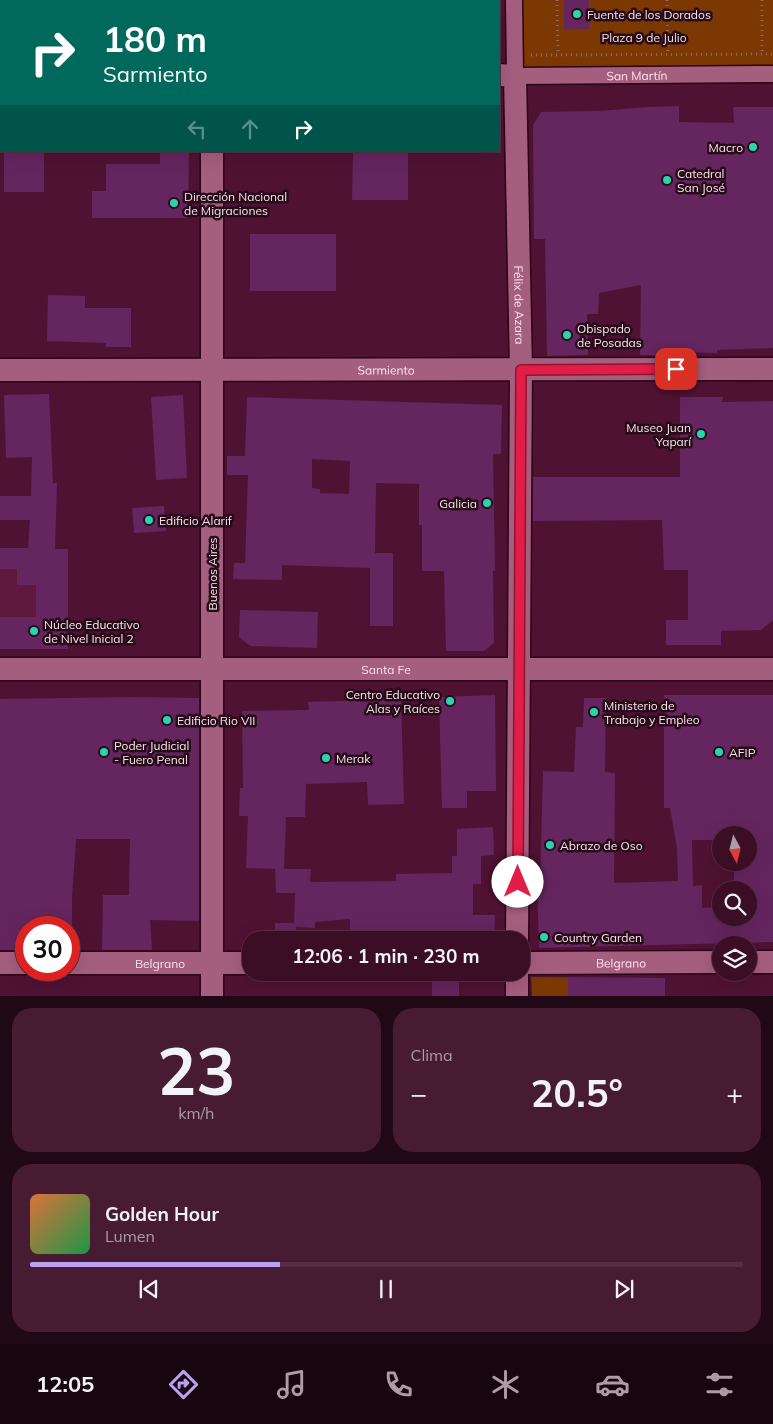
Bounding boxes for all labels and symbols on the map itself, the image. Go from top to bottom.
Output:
place label: Fuente de los Dorados [587,7,711,22]
marker: Fuente de los Dorados [571,8,583,20]
park label: Plaza 9 de Julio [602,30,687,45]
street label: San Martín [606,67,668,83]
place label: Macro [708,140,743,155]
marker: Macro [747,141,759,153]
place label: Catedral San José [677,166,725,195]
marker: Catedral San José [661,174,673,186]
place label: Dirección Nacional de Migraciones [184,189,287,218]
marker: Dirección Nacional de Migraciones [168,197,180,209]
street label: Félix de Azara [511,265,528,345]
place label: Obispado de Posadas [577,321,642,350]
marker: Obispado de Posadas [561,329,573,341]
pin [655,348,697,390]
street label: Sarmiento [357,362,415,377]
place label: Museo Juan Yaparí [626,420,692,449]
marker: Museo Juan Yaparí [695,428,707,440]
place label: Galicia [439,496,477,511]
marker: Galicia [481,497,493,509]
place label: Edificio Alarif [159,513,233,528]
marker: Edificio Alarif [143,514,155,526]
street label: Buenos Aires [205,537,220,611]
place label: Núcleo Educativo de Nivel Inicial 2 [44,617,140,646]
marker: Núcleo Educativo de Nivel Inicial 2 [28,625,40,637]
street label: Santa Fe [361,662,411,677]
place label: Centro Educativo Alas y Raíces [346,687,440,716]
marker: Centro Educativo Alas y Raíces [444,695,456,707]
place label: Ministerio de Trabajo y Empleo [604,698,700,727]
marker: Ministerio de Trabajo y Empleo [588,706,600,718]
place label: Edificio Rio VII [177,713,255,728]
marker: Edificio Rio VII [161,714,173,726]
place label: Poder Judicial - Fuero Penal [114,738,189,767]
place label: AFIP [729,745,756,760]
marker: Poder Judicial - Fuero Penal [98,746,110,758]
marker: AFIP [713,746,725,758]
place label: Merak [336,751,371,766]
marker: Merak [320,752,332,764]
north arrow [712,826,758,871]
place label: Abrazo de Oso [560,838,643,853]
marker: Abrazo de Oso [544,839,556,851]
position arrow [491,855,543,907]
speed limit sign: 30 [15,916,80,981]
place label: Country Garden [554,930,642,945]
marker: Country Garden [538,931,550,943]
street label: Belgrano [596,955,646,970]
street label: Belgrano [135,956,185,971]

